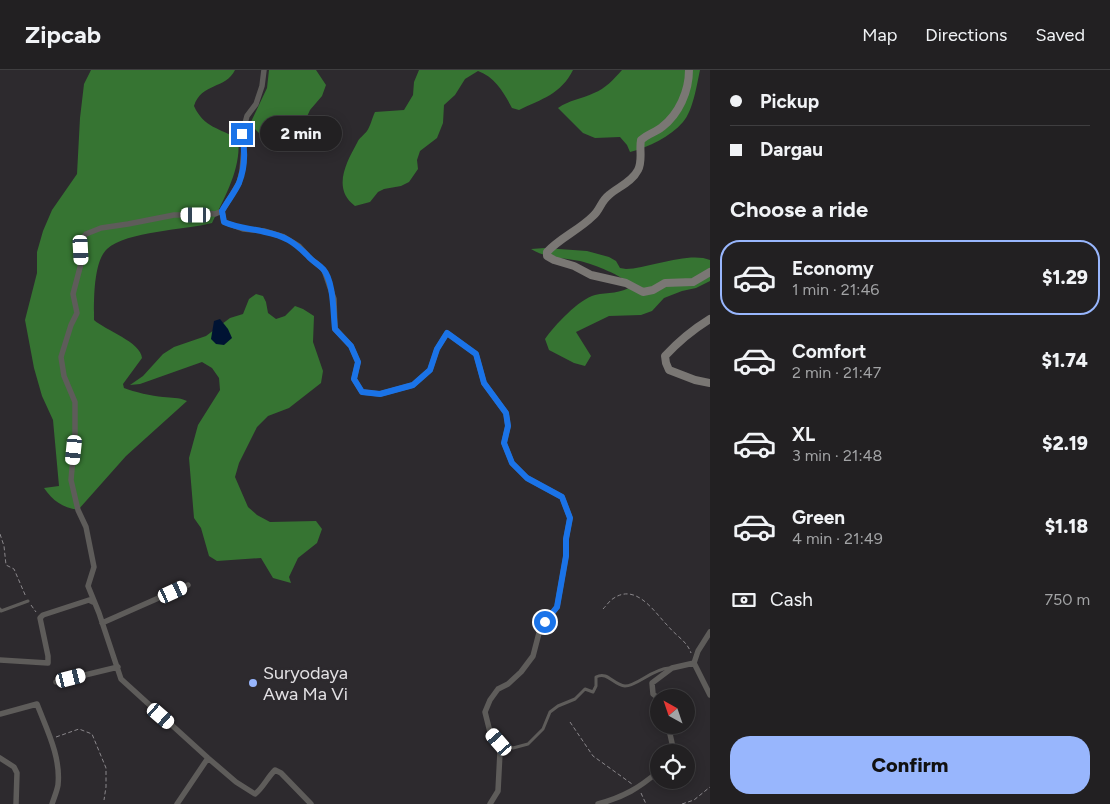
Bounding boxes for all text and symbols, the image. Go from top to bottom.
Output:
text: Zipcab [25,20,101,49]
text: Map [862,24,897,46]
text: Directions [925,24,1007,46]
text: Saved [1035,24,1085,46]
text: Pickup [760,90,819,113]
callout: 2 min [260,116,342,152]
route end [231,123,253,145]
text: 2 min [281,124,321,143]
text: Dargau [760,138,823,161]
text: Choose a ride [730,196,868,223]
car [181,208,211,223]
car [72,235,89,265]
icon: car [732,255,777,300]
text: Economy [792,257,874,280]
text: $1.29 [1042,266,1088,289]
text: 1 min · 21:46 [792,280,879,299]
icon: car [732,338,777,383]
text: Comfort [792,340,867,363]
text: $1.74 [1042,349,1088,372]
text: 2 min · 21:47 [792,363,881,382]
icon: car [732,421,777,466]
text: XL [792,423,815,446]
text: $2.19 [1042,432,1088,455]
car [64,434,83,466]
text: 3 min · 21:48 [792,446,882,465]
icon: car [732,504,777,549]
text: Green [792,506,845,529]
text: $1.18 [1045,515,1088,538]
text: 4 min · 21:49 [792,529,883,548]
car [156,579,189,605]
icon: cash [730,586,758,614]
text: Cash [770,588,813,611]
text: 750 m [1044,590,1090,609]
route start [534,611,556,633]
place label: Suryodaya Awa Ma Vi [263,662,348,705]
car [54,667,87,689]
marker: Suryodaya Awa Ma Vi [247,677,259,689]
north arrow [650,689,695,734]
map controls [650,689,695,789]
car [144,700,177,732]
car [483,726,514,758]
button: Confirm [730,736,1090,794]
button: locate [650,744,695,789]

